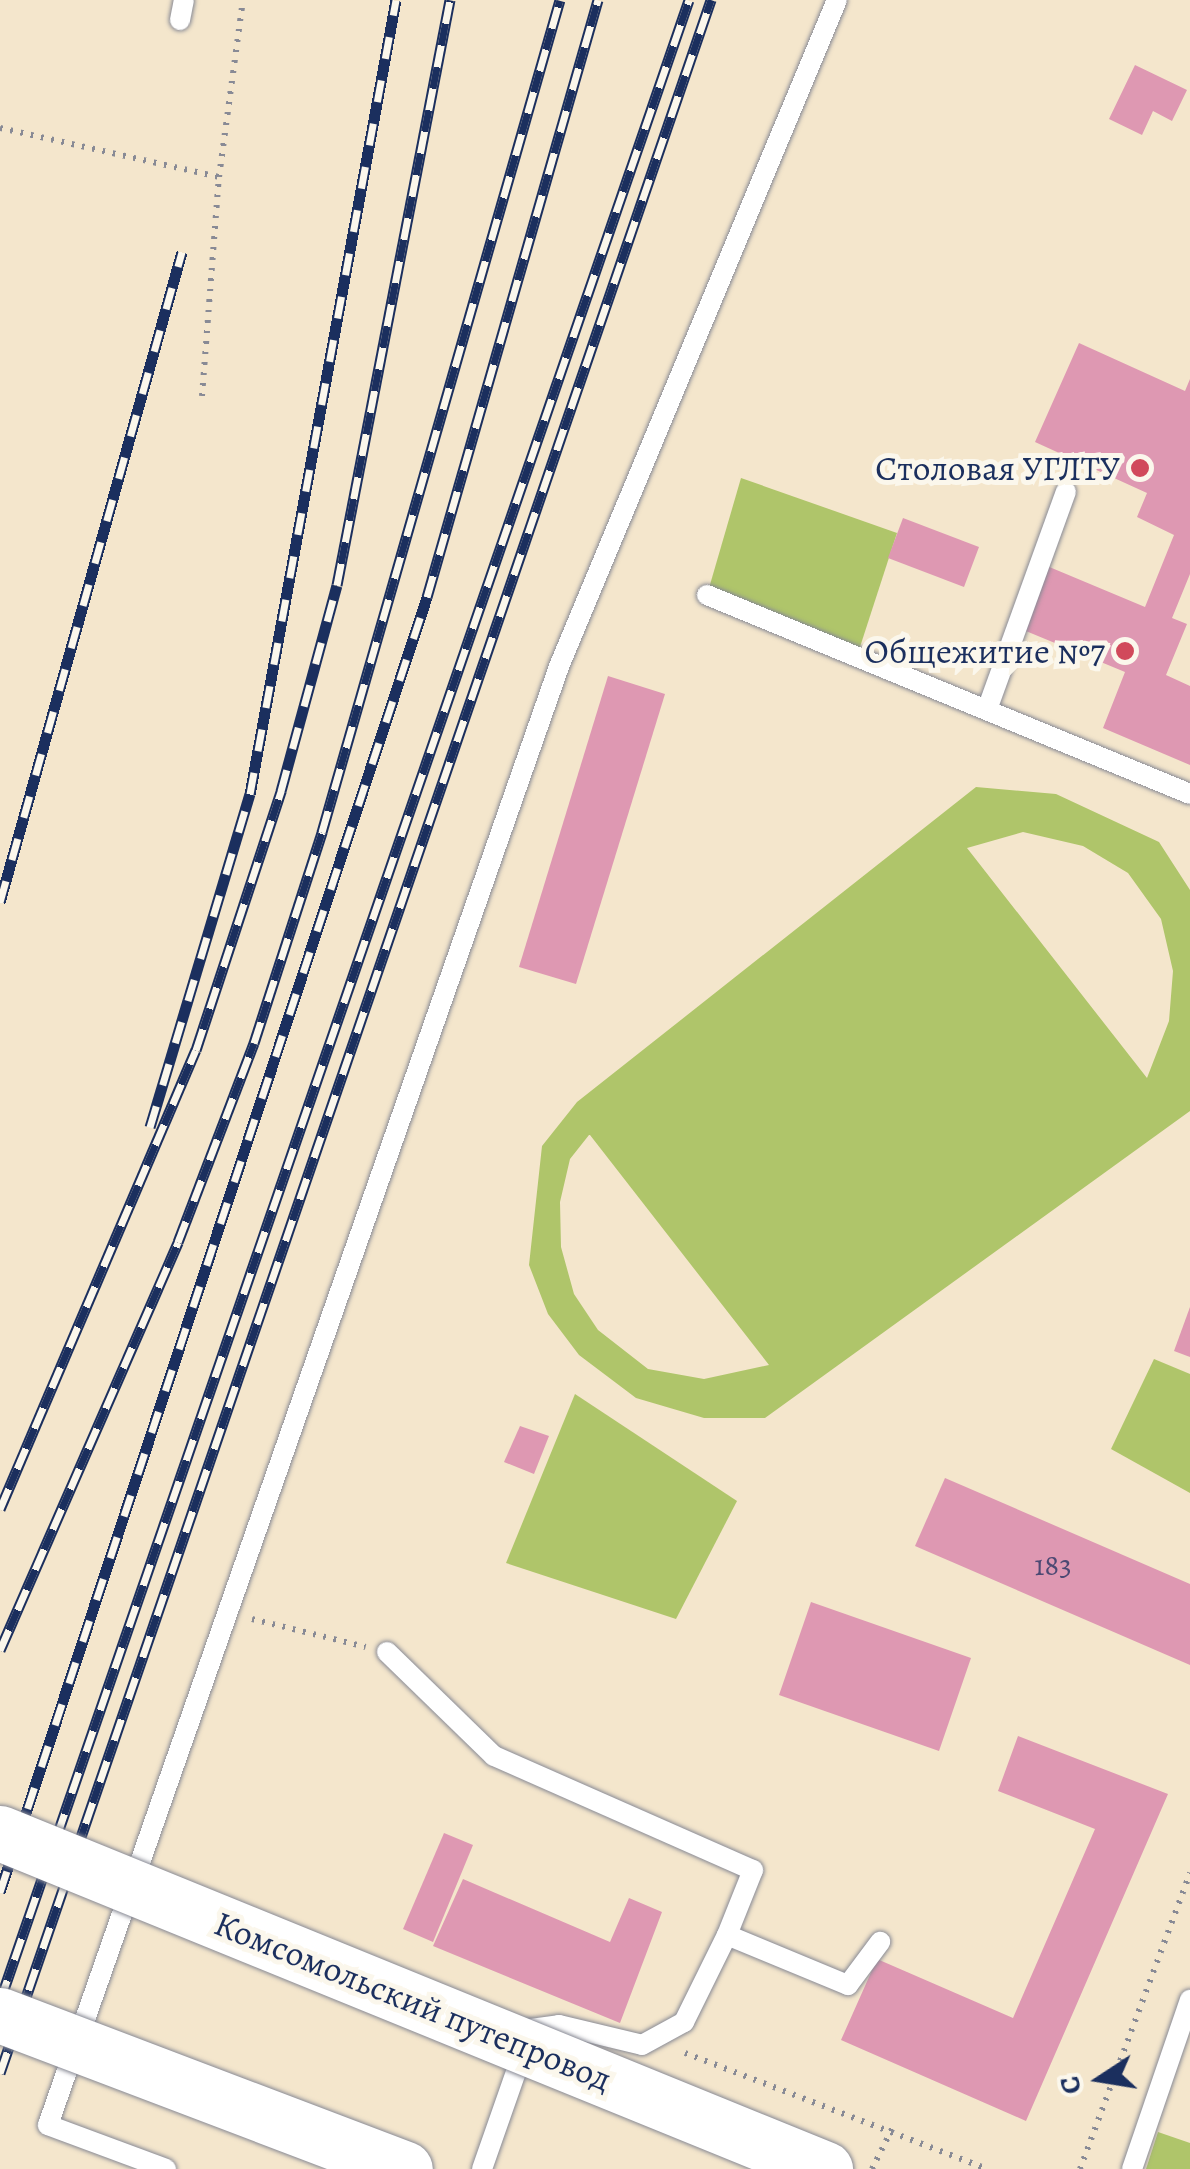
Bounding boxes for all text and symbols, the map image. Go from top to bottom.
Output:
place label: Столовая УГЛТУ [875,447,1120,489]
marker: Столовая УГЛТУ [1129,457,1151,479]
place label: Общежитие №7 [865,630,1105,672]
marker: Общежитие №7 [1114,640,1136,662]
house number: 183 [1034,1547,1072,1583]
street label: Комсомольский путепровод [208,1902,618,2100]
north arrow [1050,2029,1150,2129]
text: С [1050,2073,1091,2098]

